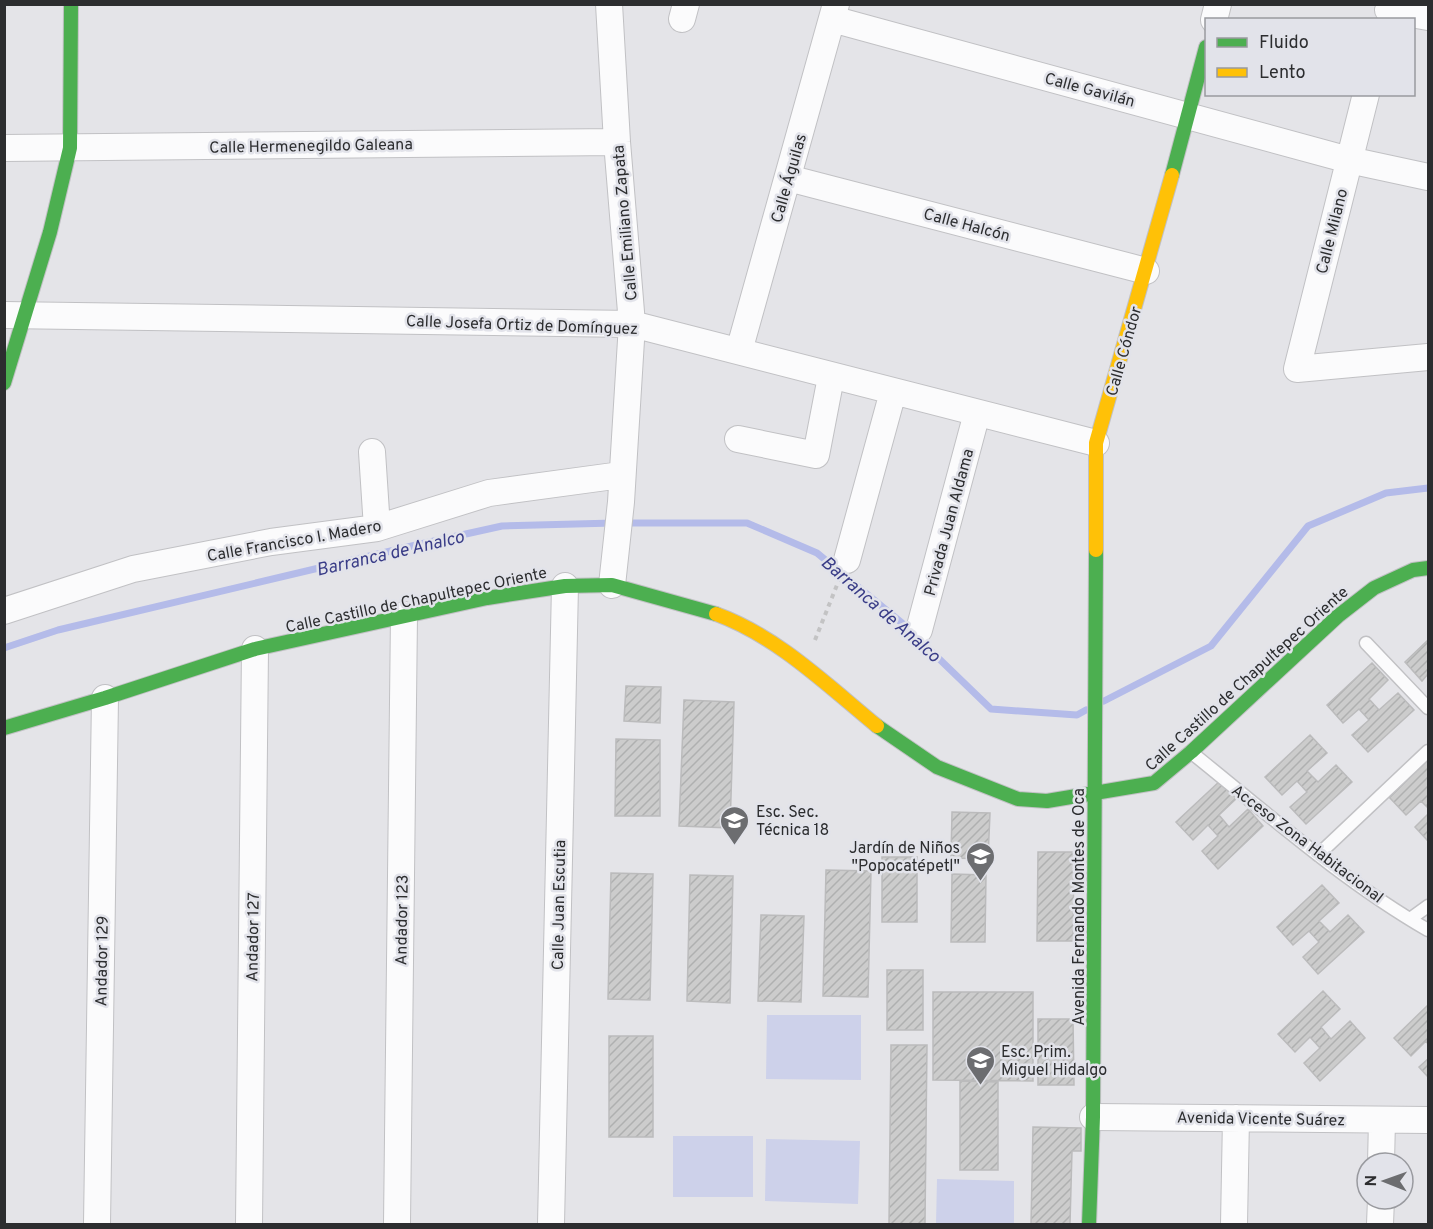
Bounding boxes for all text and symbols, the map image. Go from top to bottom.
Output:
legend [1205,18,1415,96]
text: Fluido [1259,32,1309,55]
text: Lento [1259,62,1305,85]
street label: Calle Gavilán [1042,69,1137,113]
street label: Calle Águilas [766,131,812,225]
street label: Calle Hermenegildo Galeana [209,135,413,159]
street label: Calle Emiliano Zapata [609,144,643,302]
street label: Calle Milano [1313,187,1353,276]
street label: Calle Halcón [921,205,1012,247]
street label: Calle Cóndor [1103,304,1147,399]
street label: Calle Josefa Ortiz de Domínguez [406,312,638,340]
street label: Privada Juan Aldama [921,447,979,598]
street label: Calle Francisco I. Madero [206,517,383,567]
water label: Barranca de Analco [314,526,467,583]
water label: Barranca de Analco [816,552,945,669]
street label: Calle Castillo de Chapultepec Oriente [284,563,549,638]
street label: Calle Castillo de Chapultepec Oriente [1142,583,1353,776]
street label: Acceso Zona Habitacional [1227,781,1387,908]
street label: Avenida Fernando Montes de Oca [1070,788,1090,1026]
place label: Esc. Sec. Técnica 18 [756,803,829,841]
school or university icon: Esc. Sec. Técnica 18 [719,804,751,846]
place label: Jardín de Niños "Popocatépetl" [849,839,960,877]
street label: Calle Juan Escutia [549,840,571,970]
school or university icon: Jardín de Niños "Popocatépetl" [965,840,997,882]
street label: Andador 123 [392,874,414,966]
street label: Andador 127 [243,892,265,982]
street label: Andador 129 [92,915,114,1007]
place label: Esc. Prim. Miguel Hidalgo [1001,1043,1107,1081]
school or university icon: Esc. Prim. Miguel Hidalgo [964,1044,996,1086]
street label: Avenida Vicente Suárez [1177,1109,1345,1131]
north arrow [1355,1151,1415,1211]
text: N [1362,1175,1382,1187]

